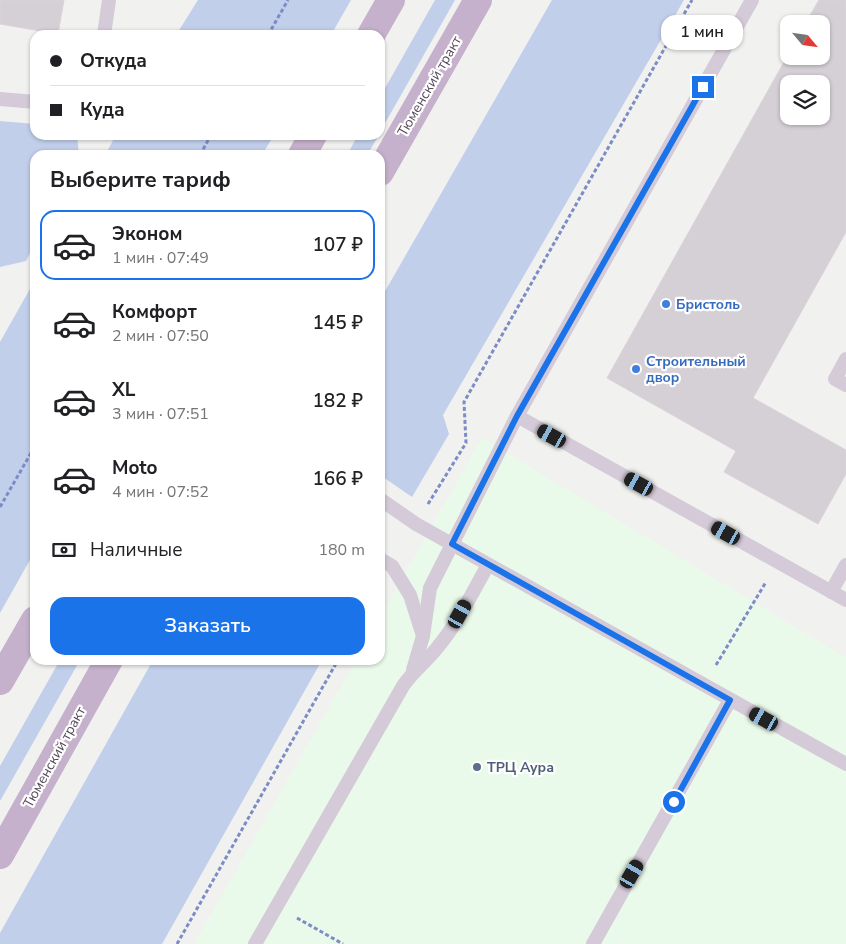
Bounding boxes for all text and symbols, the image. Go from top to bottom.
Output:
callout: 1 мин [662,14,744,49]
north arrow [780,15,830,65]
map controls [780,15,830,125]
text: 1 мин [680,21,724,43]
street label: Тюменский тракт [393,32,466,140]
text: Откуда [80,48,147,74]
button: layers [780,75,830,125]
route end [692,76,714,98]
text: Куда [80,97,125,123]
text: Выберите тариф [50,165,231,195]
text: Эконом [112,221,183,247]
icon: car [52,223,97,268]
text: 107 ₽ [312,232,363,258]
text: 1 мин · 07:49 [112,247,209,269]
place label: Бристоль [676,295,740,314]
marker: Бристоль [660,298,672,310]
text: Комфорт [112,299,197,325]
icon: car [52,301,97,346]
text: 145 ₽ [312,310,363,336]
text: 2 мин · 07:50 [112,325,209,347]
place label: Строительный двор [646,352,746,387]
marker: Строительный двор [630,363,642,375]
text: XL [112,377,135,403]
icon: car [52,379,97,424]
text: 182 ₽ [312,388,363,414]
text: 3 мин · 07:51 [112,403,209,425]
car [535,422,568,450]
text: Moto [112,455,158,481]
icon: car [52,457,97,502]
text: 166 ₽ [312,466,363,492]
car [622,470,655,498]
text: 4 мин · 07:52 [112,481,209,503]
car [709,519,742,547]
icon: cash [50,536,78,564]
text: Наличные [90,537,183,563]
text: 180 m [318,539,365,561]
button: Заказать [50,597,365,655]
car [446,597,473,631]
street label: Тюменский тракт [19,703,90,811]
car [747,705,780,733]
place label: ТРЦ Аура [487,758,554,777]
marker: ТРЦ Аура [471,761,483,773]
route start [663,791,685,813]
car [618,857,645,891]

